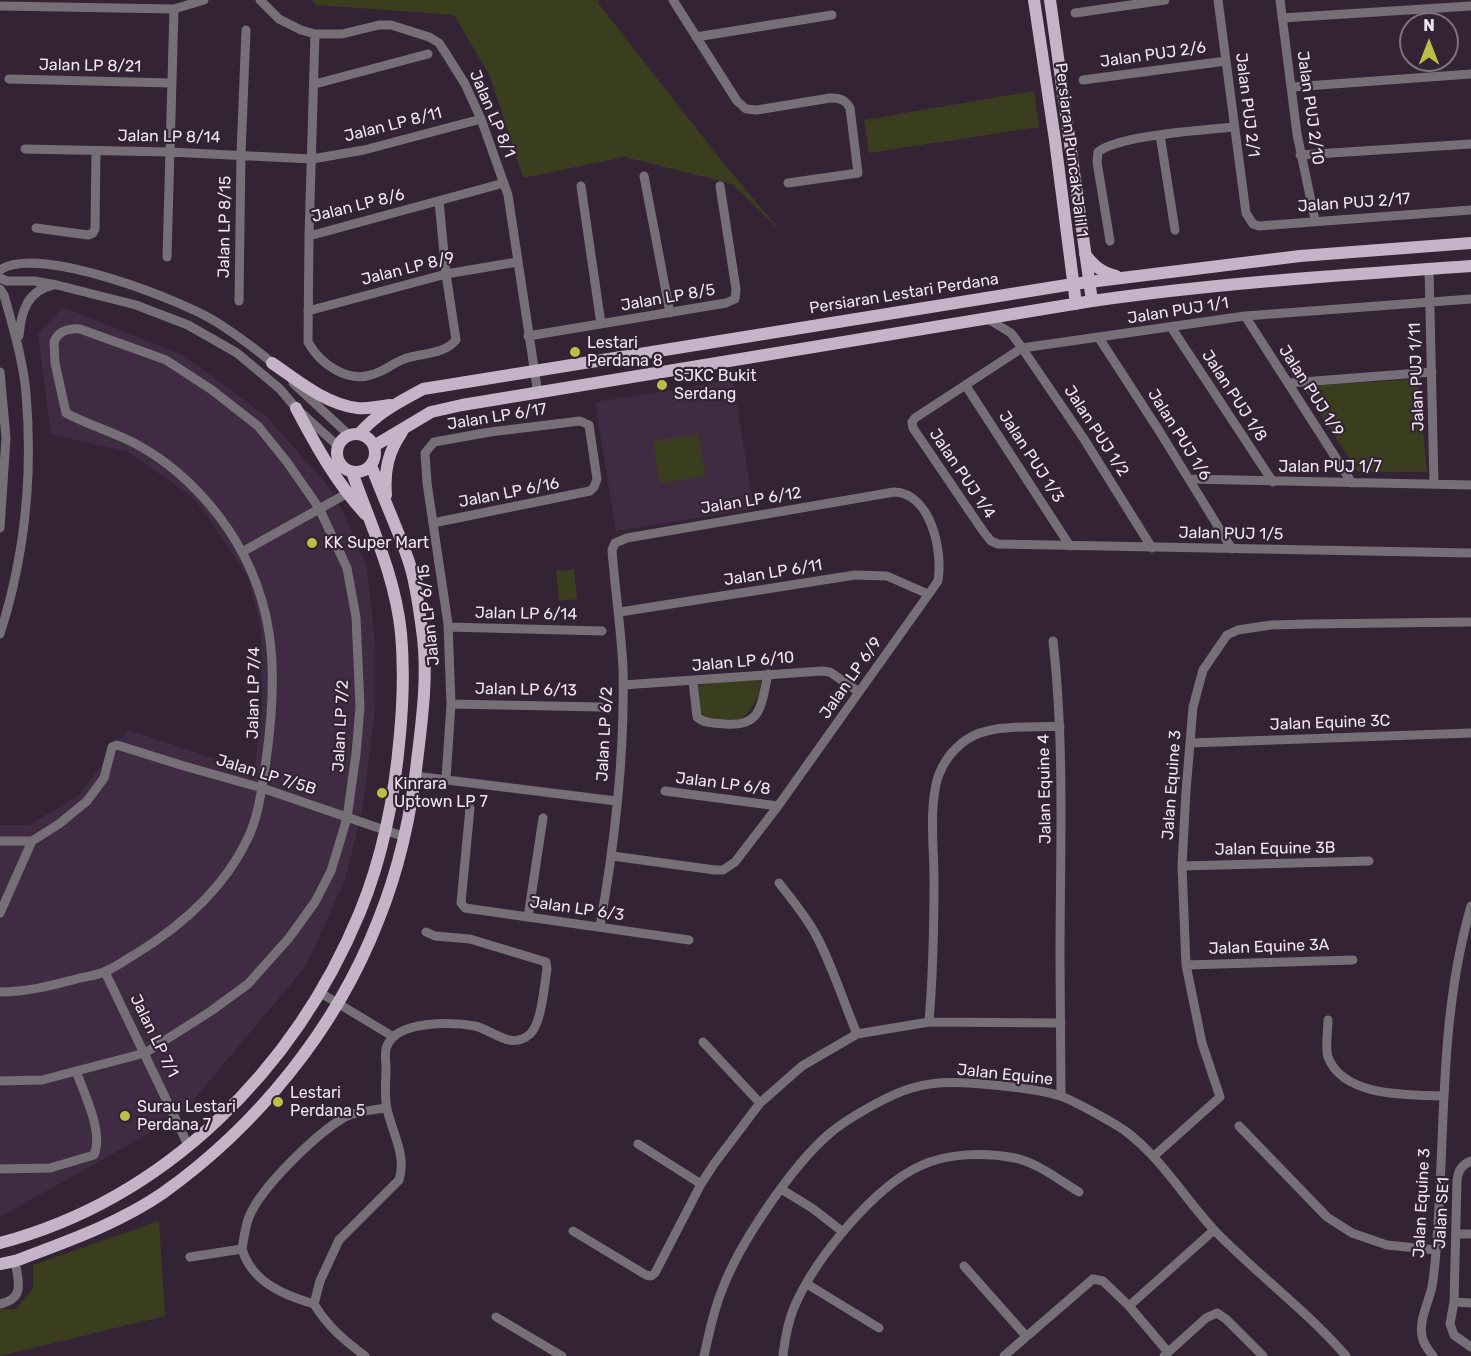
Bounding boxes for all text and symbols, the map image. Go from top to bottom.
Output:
north arrow [1399,12,1459,72]
text: N [1423,16,1435,35]
street label: Jalan PUJ 2/6 [1099,38,1207,72]
street label: Jalan PUJ 2/10 [1293,50,1327,166]
street label: Jalan PUJ 2/1 [1231,52,1263,158]
street label: Jalan LP 8/21 [39,56,141,76]
street label: Persiaran Puncak Jalil 1 [1051,62,1091,238]
street label: Jalan LP 8/1 [465,67,519,161]
street label: Jalan LP 8/11 [342,104,444,146]
street label: Jalan LP 8/14 [117,127,221,147]
street label: Jalan LP 8/15 [215,176,235,278]
street label: Jalan LP 8/6 [310,185,406,227]
street label: Jalan PUJ 2/17 [1297,189,1411,217]
street label: Jalan LP 8/9 [359,248,457,290]
street label: Persiaran Lestari Perdana [808,270,1000,318]
street label: Jalan LP 8/5 [619,280,717,316]
street label: Jalan PUJ 1/1 [1126,294,1230,328]
street label: Jalan PUJ 1/11 [1406,322,1428,432]
place label: Lestari Perdana 8 [587,333,663,371]
street label: Jalan PUJ 1/9 [1274,342,1348,440]
marker: Lestari Perdana 8 [568,345,582,359]
street label: Jalan PUJ 1/8 [1197,347,1271,445]
place label: SJKC Bukit Serdang [674,366,756,404]
marker: SJKC Bukit Serdang [655,378,669,392]
street label: Jalan PUJ 1/2 [1059,382,1133,480]
street label: Jalan PUJ 1/6 [1143,386,1215,484]
street label: Jalan LP 6/17 [446,400,548,434]
street label: Jalan PUJ 1/3 [994,408,1068,506]
street label: Jalan PUJ 1/4 [925,425,999,523]
street label: Jalan PUJ 1/7 [1278,457,1382,477]
street label: Jalan LP 6/16 [457,474,561,512]
street label: Jalan LP 6/12 [699,484,803,518]
street label: Jalan PUJ 1/5 [1178,523,1284,545]
place label: KK Super Mart [324,533,429,553]
marker: KK Super Mart [305,536,319,550]
street label: Jalan LP 6/11 [722,556,824,590]
street label: Jalan LP 6/15 [414,563,444,667]
street label: Jalan LP 6/14 [475,604,577,624]
street label: Jalan LP 6/9 [816,634,886,722]
street label: Jalan LP 7/4 [244,647,264,739]
street label: Jalan LP 6/10 [691,648,795,676]
street label: Jalan LP 7/2 [329,679,353,773]
street label: Jalan LP 6/13 [475,680,577,700]
street label: Jalan LP 6/2 [593,686,617,782]
street label: Jalan Equine 3C [1269,711,1391,735]
street label: Jalan Equine 3 [1159,729,1185,841]
street label: Jalan Equine 4 [1034,734,1056,844]
street label: Jalan LP 7/5B [214,751,318,799]
street label: Jalan LP 6/8 [674,769,772,799]
place label: Kinrara Uptown LP 7 [394,774,488,812]
marker: Kinrara Uptown LP 7 [375,786,389,800]
street label: Jalan Equine 3B [1214,838,1336,860]
street label: Jalan LP 6/3 [528,893,626,925]
street label: Jalan Equine 3A [1208,935,1330,959]
street label: Jalan LP 7/1 [126,991,182,1081]
street label: Jalan Equine [956,1060,1054,1090]
place label: Lestari Perdana 5 [290,1083,365,1121]
marker: Lestari Perdana 5 [271,1095,285,1109]
place label: Surau Lestari Perdana 7 [137,1097,236,1135]
marker: Surau Lestari Perdana 7 [118,1109,132,1123]
street label: Jalan Equine 3 [1410,1148,1434,1258]
street label: Jalan SE1 [1431,1177,1453,1249]

